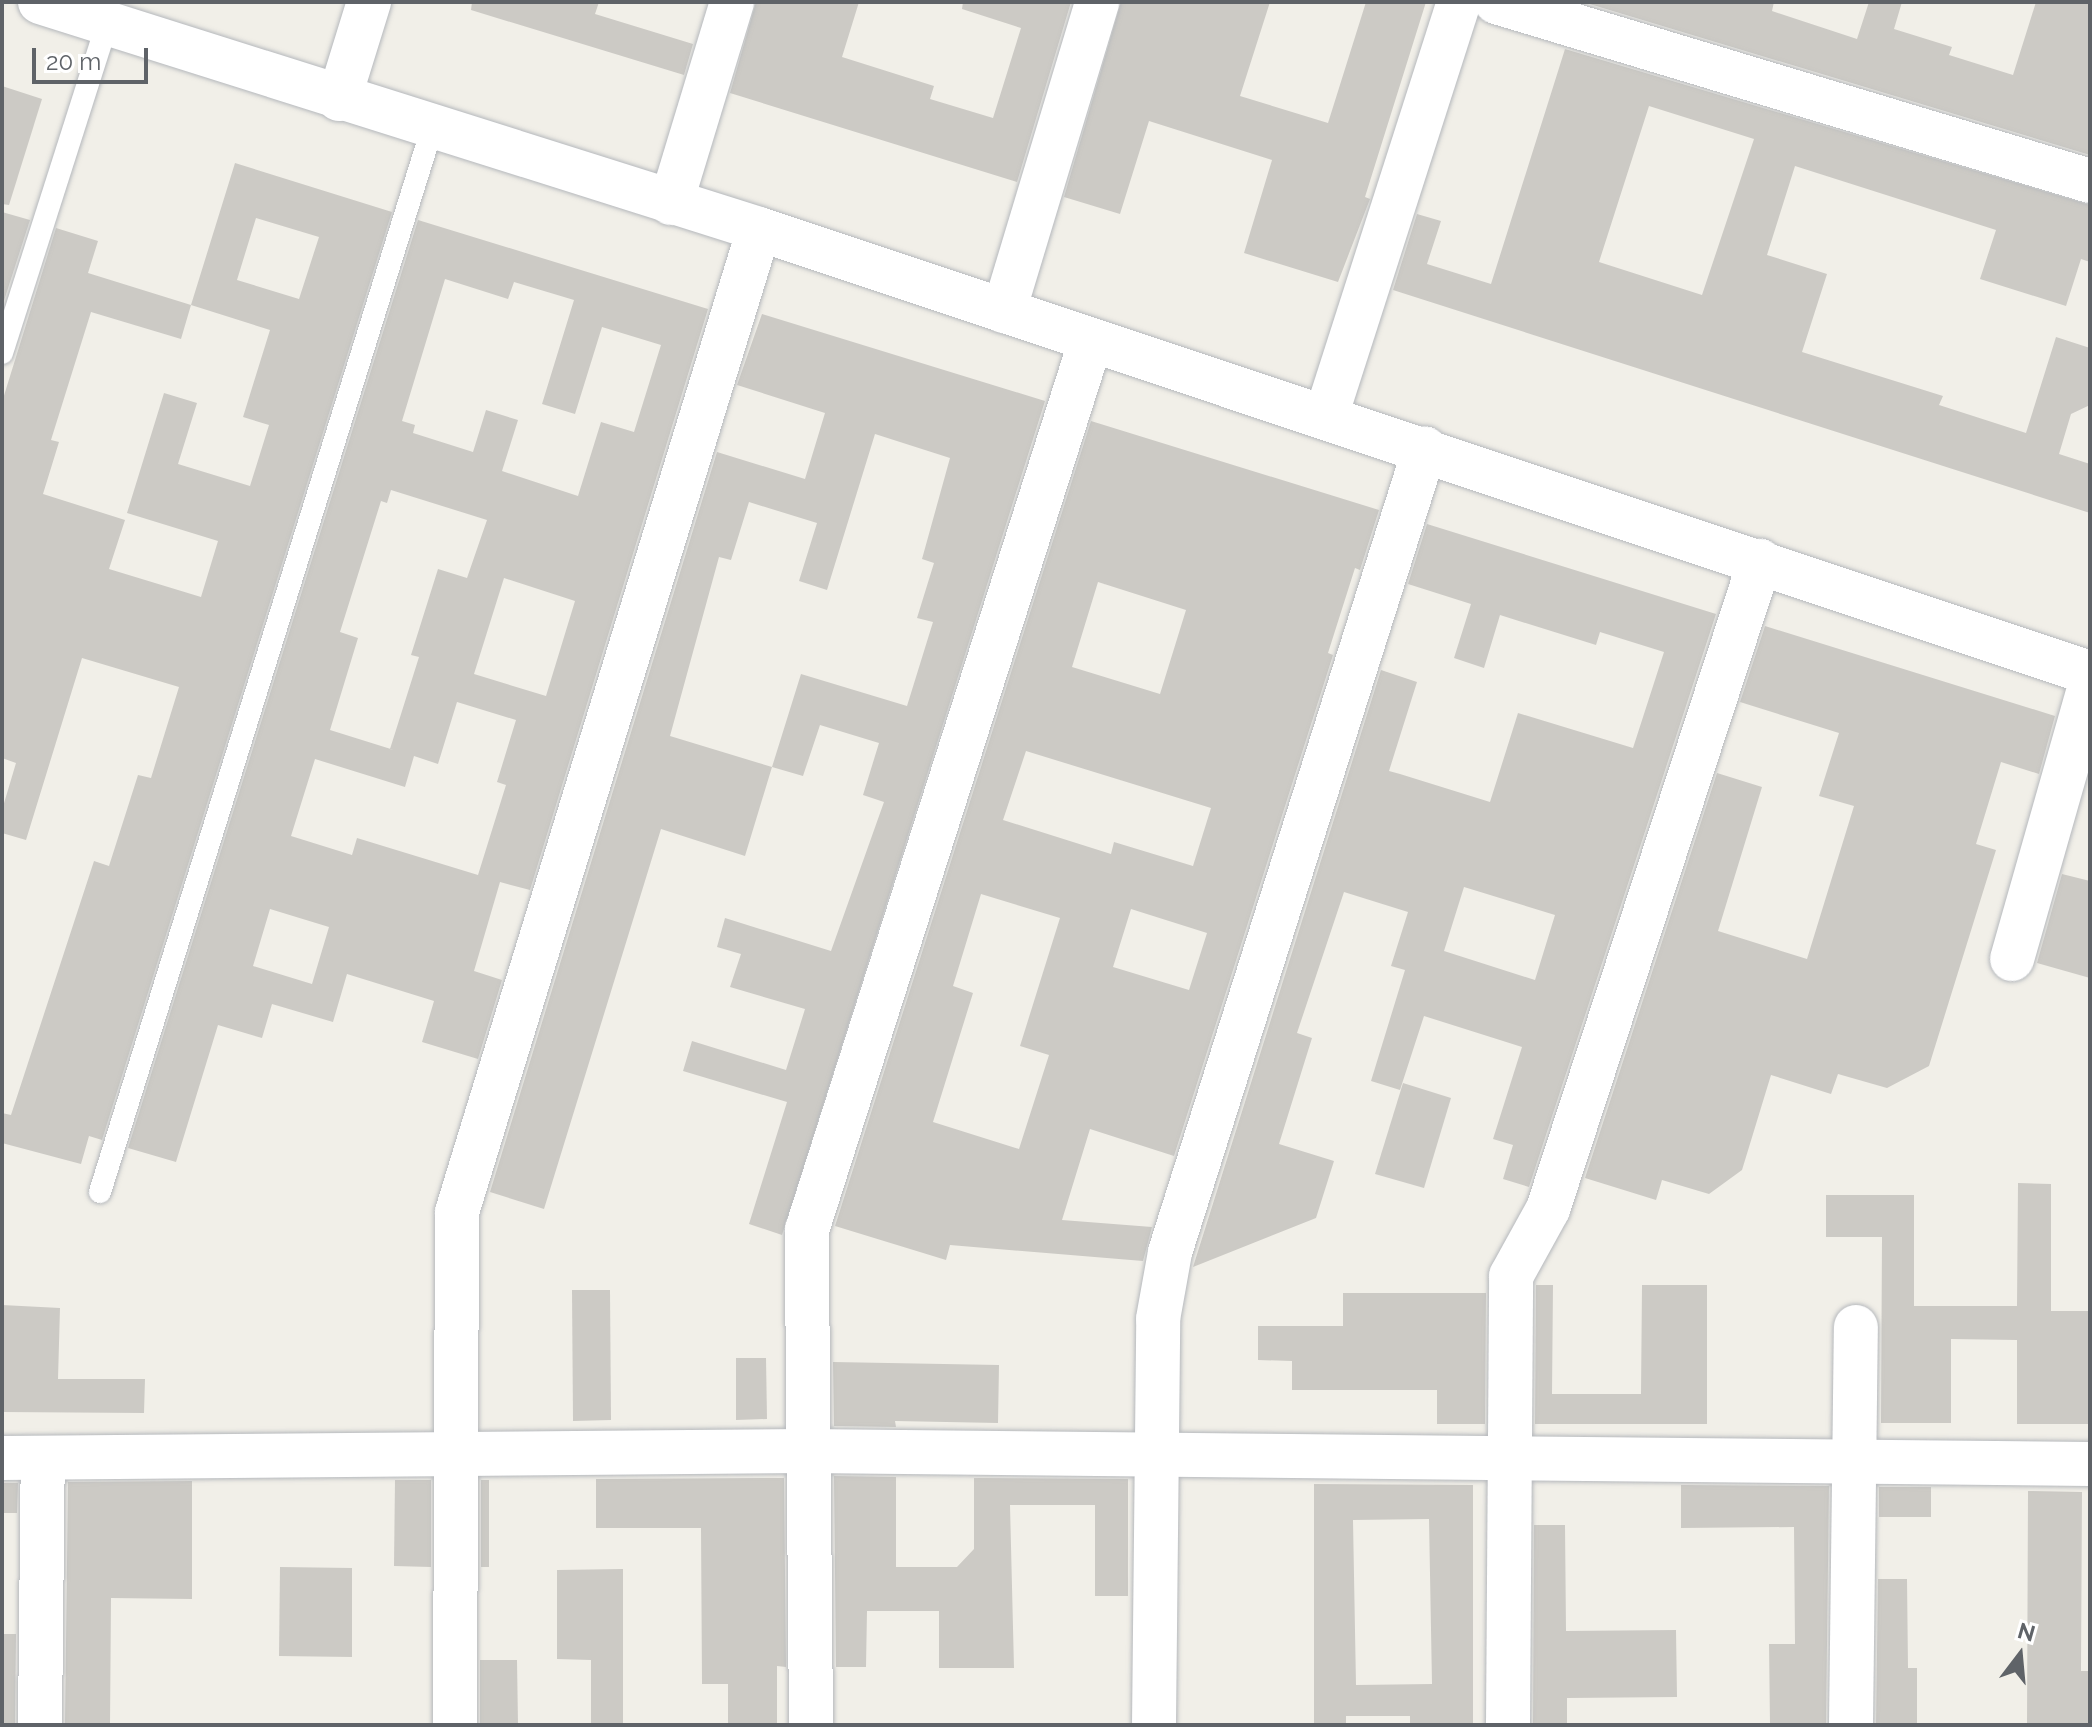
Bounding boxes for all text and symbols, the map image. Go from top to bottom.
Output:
scale bar [36,32,152,82]
text: 20 m [46,47,101,76]
north arrow [1980,1615,2060,1695]
text: N [2015,1617,2038,1647]

